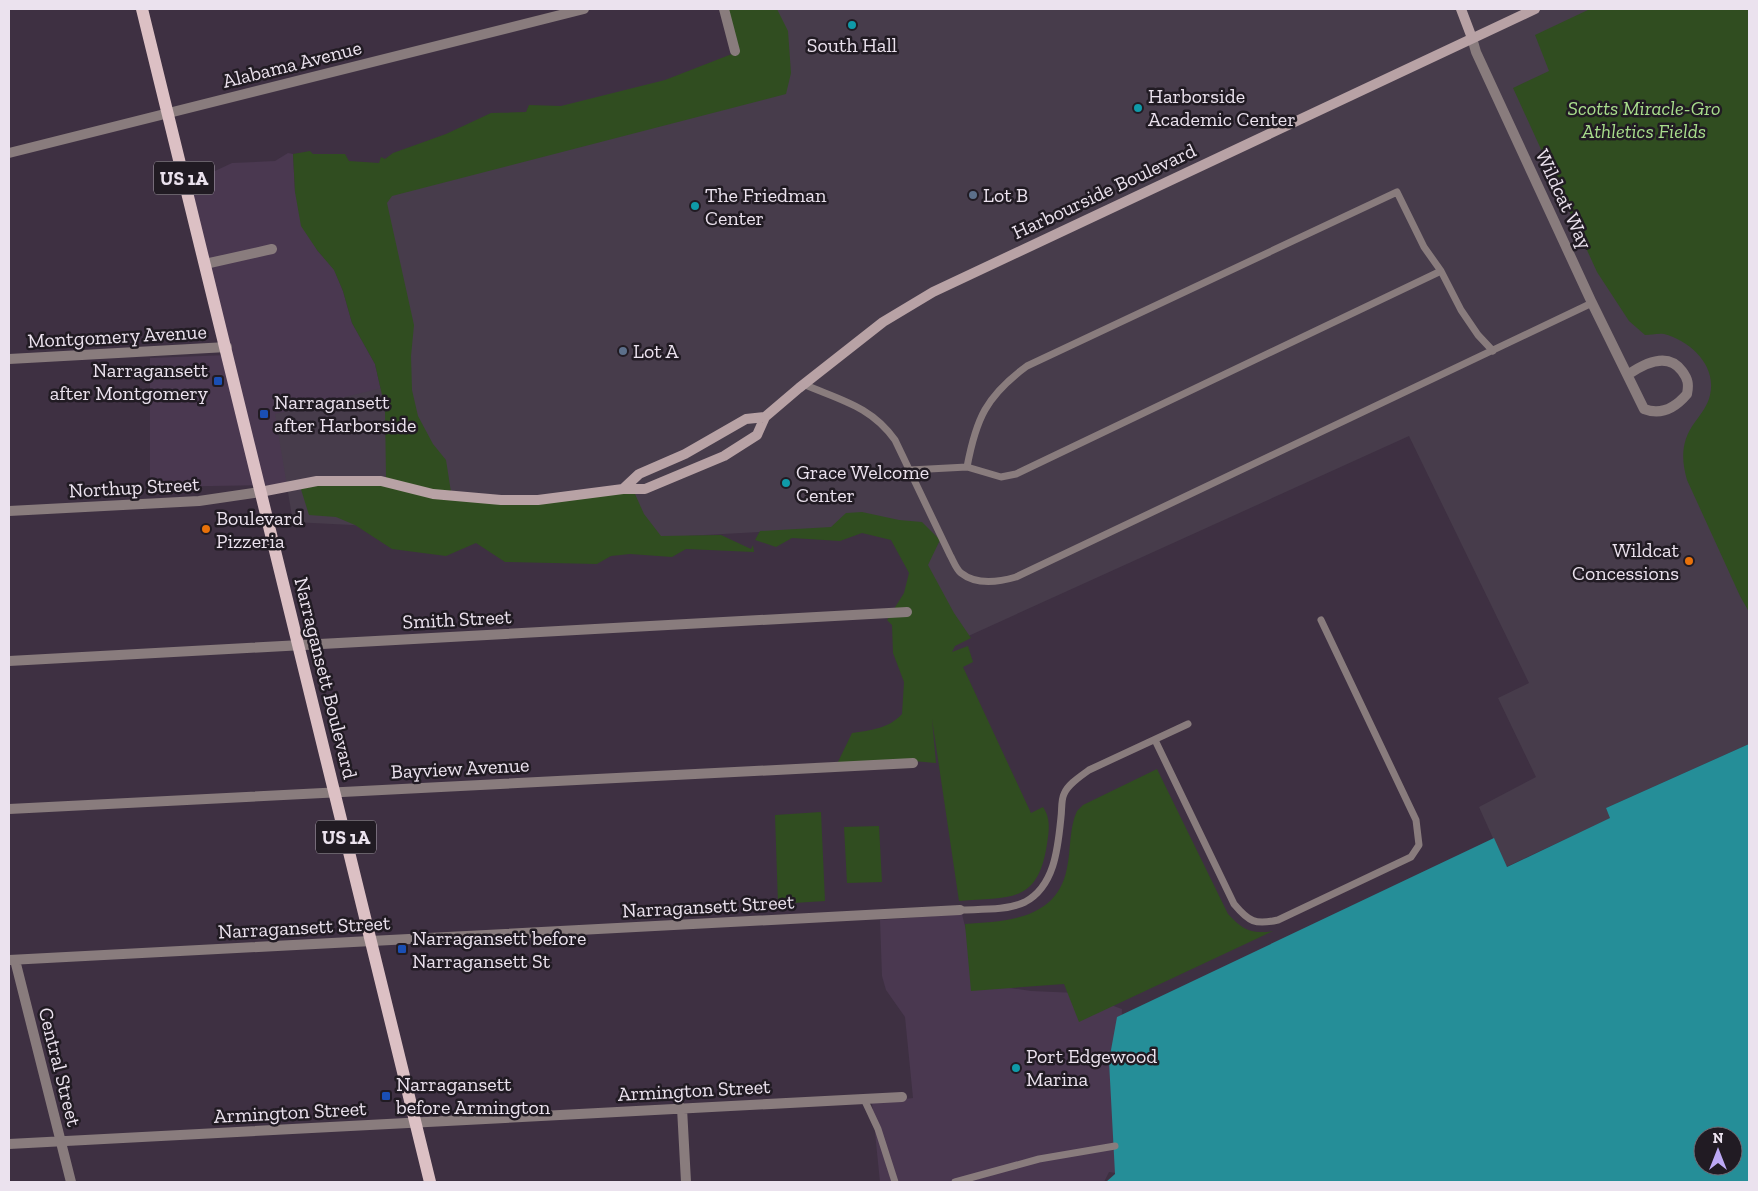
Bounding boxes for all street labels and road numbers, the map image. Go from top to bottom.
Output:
street label: Alabama Avenue [220,35,364,93]
street label: Harbourside Boulevard [1008,138,1200,244]
street label: Wildcat Way [1530,145,1598,254]
road number: US 1A [154,162,214,194]
street label: Montgomery Avenue [27,319,207,353]
street label: Northup Street [68,472,201,502]
street label: Narragansett Boulevard [289,575,363,781]
street label: Smith Street [402,604,513,634]
street label: Bayview Avenue [390,752,530,784]
road number: US 1A [316,820,376,854]
street label: Narragansett Street [621,889,795,923]
street label: Narragansett Street [217,910,391,944]
street label: Central Street [34,1005,87,1130]
street label: Armington Street [617,1074,772,1106]
street label: Armington Street [213,1096,368,1128]

